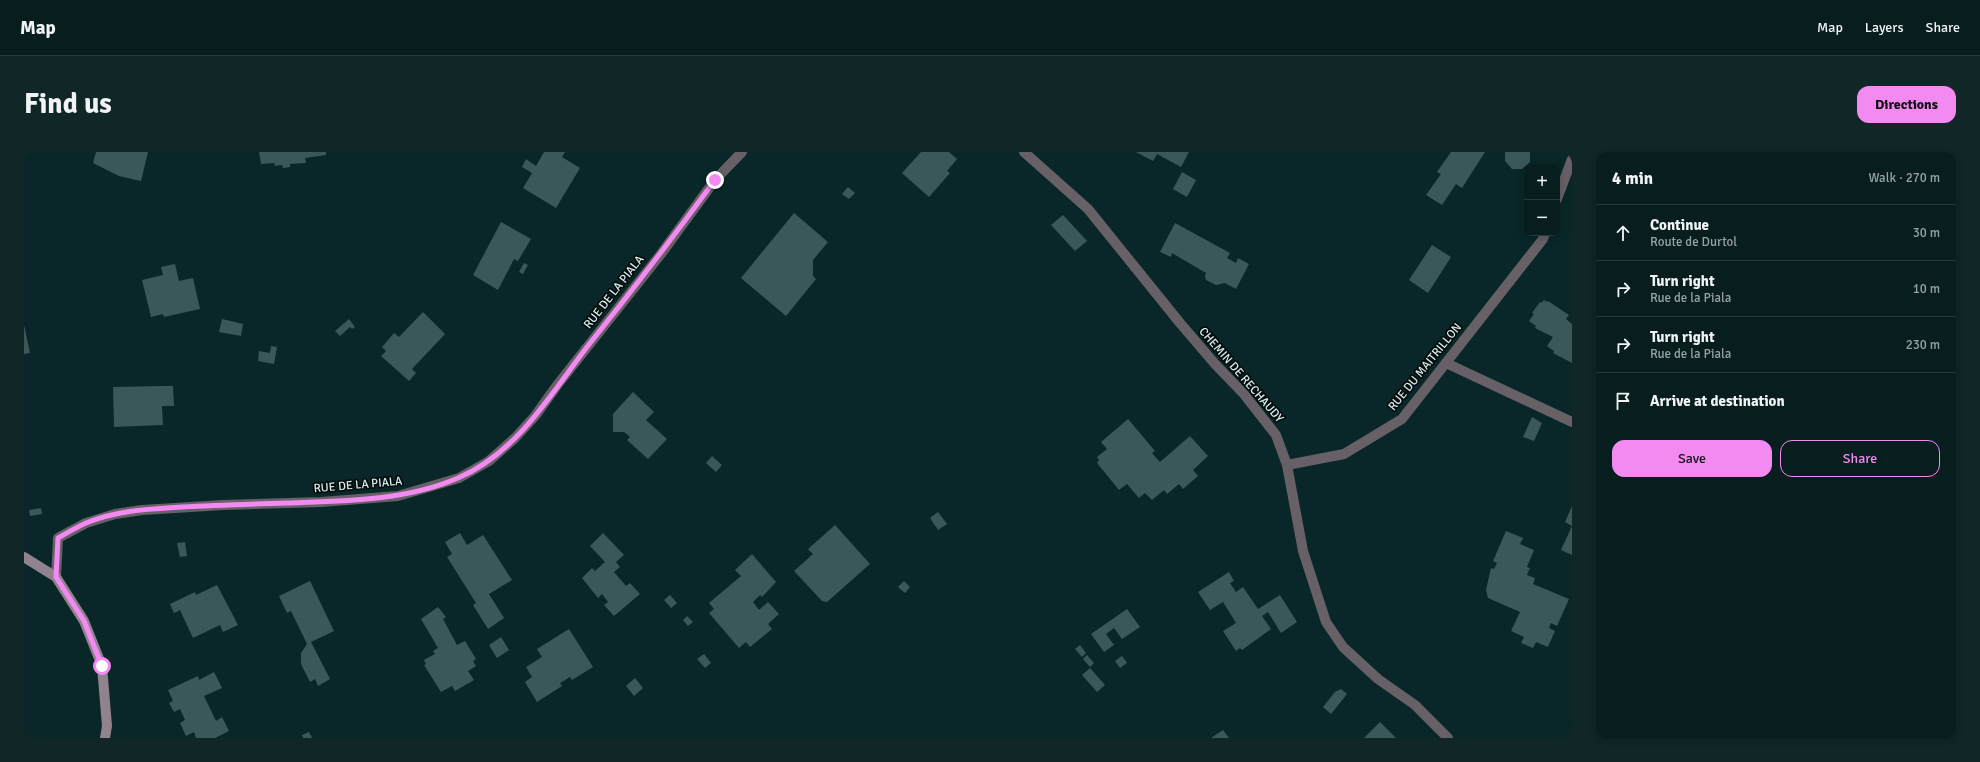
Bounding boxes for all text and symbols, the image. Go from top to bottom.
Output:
text: Map [20,16,56,40]
text: Map [1817,19,1843,36]
text: Layers [1865,19,1904,36]
text: Share [1926,19,1960,36]
button: Directions [1857,86,1956,123]
text: Find us [24,87,112,121]
map controls [1524,164,1560,236]
button: + [1524,164,1560,200]
text: 4 min [1612,168,1653,189]
text: Walk · 270 m [1869,170,1940,186]
route end [706,171,724,189]
button: − [1524,200,1560,236]
text: Continue [1650,216,1709,234]
icon: ahead [1612,222,1634,244]
text: 30 m [1913,225,1940,241]
text: Route de Durtol [1650,234,1737,250]
street label: RUE DE LA PIALA [581,252,648,332]
text: Turn right [1650,272,1715,290]
icon: right [1612,278,1634,300]
text: 10 m [1913,281,1940,297]
text: Rue de la Piala [1650,290,1731,306]
street label: RUE DU MAITRILLON [1385,320,1465,414]
street label: CHEMIN DE RECHAUDY [1196,324,1286,426]
text: Turn right [1650,328,1715,346]
icon: right [1612,334,1634,356]
text: 230 m [1906,337,1940,353]
text: Rue de la Piala [1650,346,1731,362]
icon: arrive [1612,390,1634,412]
text: Arrive at destination [1650,392,1785,410]
button: Save [1612,440,1772,477]
button: Share [1780,440,1940,477]
street label: RUE DE LA PIALA [313,474,404,496]
route start [93,657,111,675]

